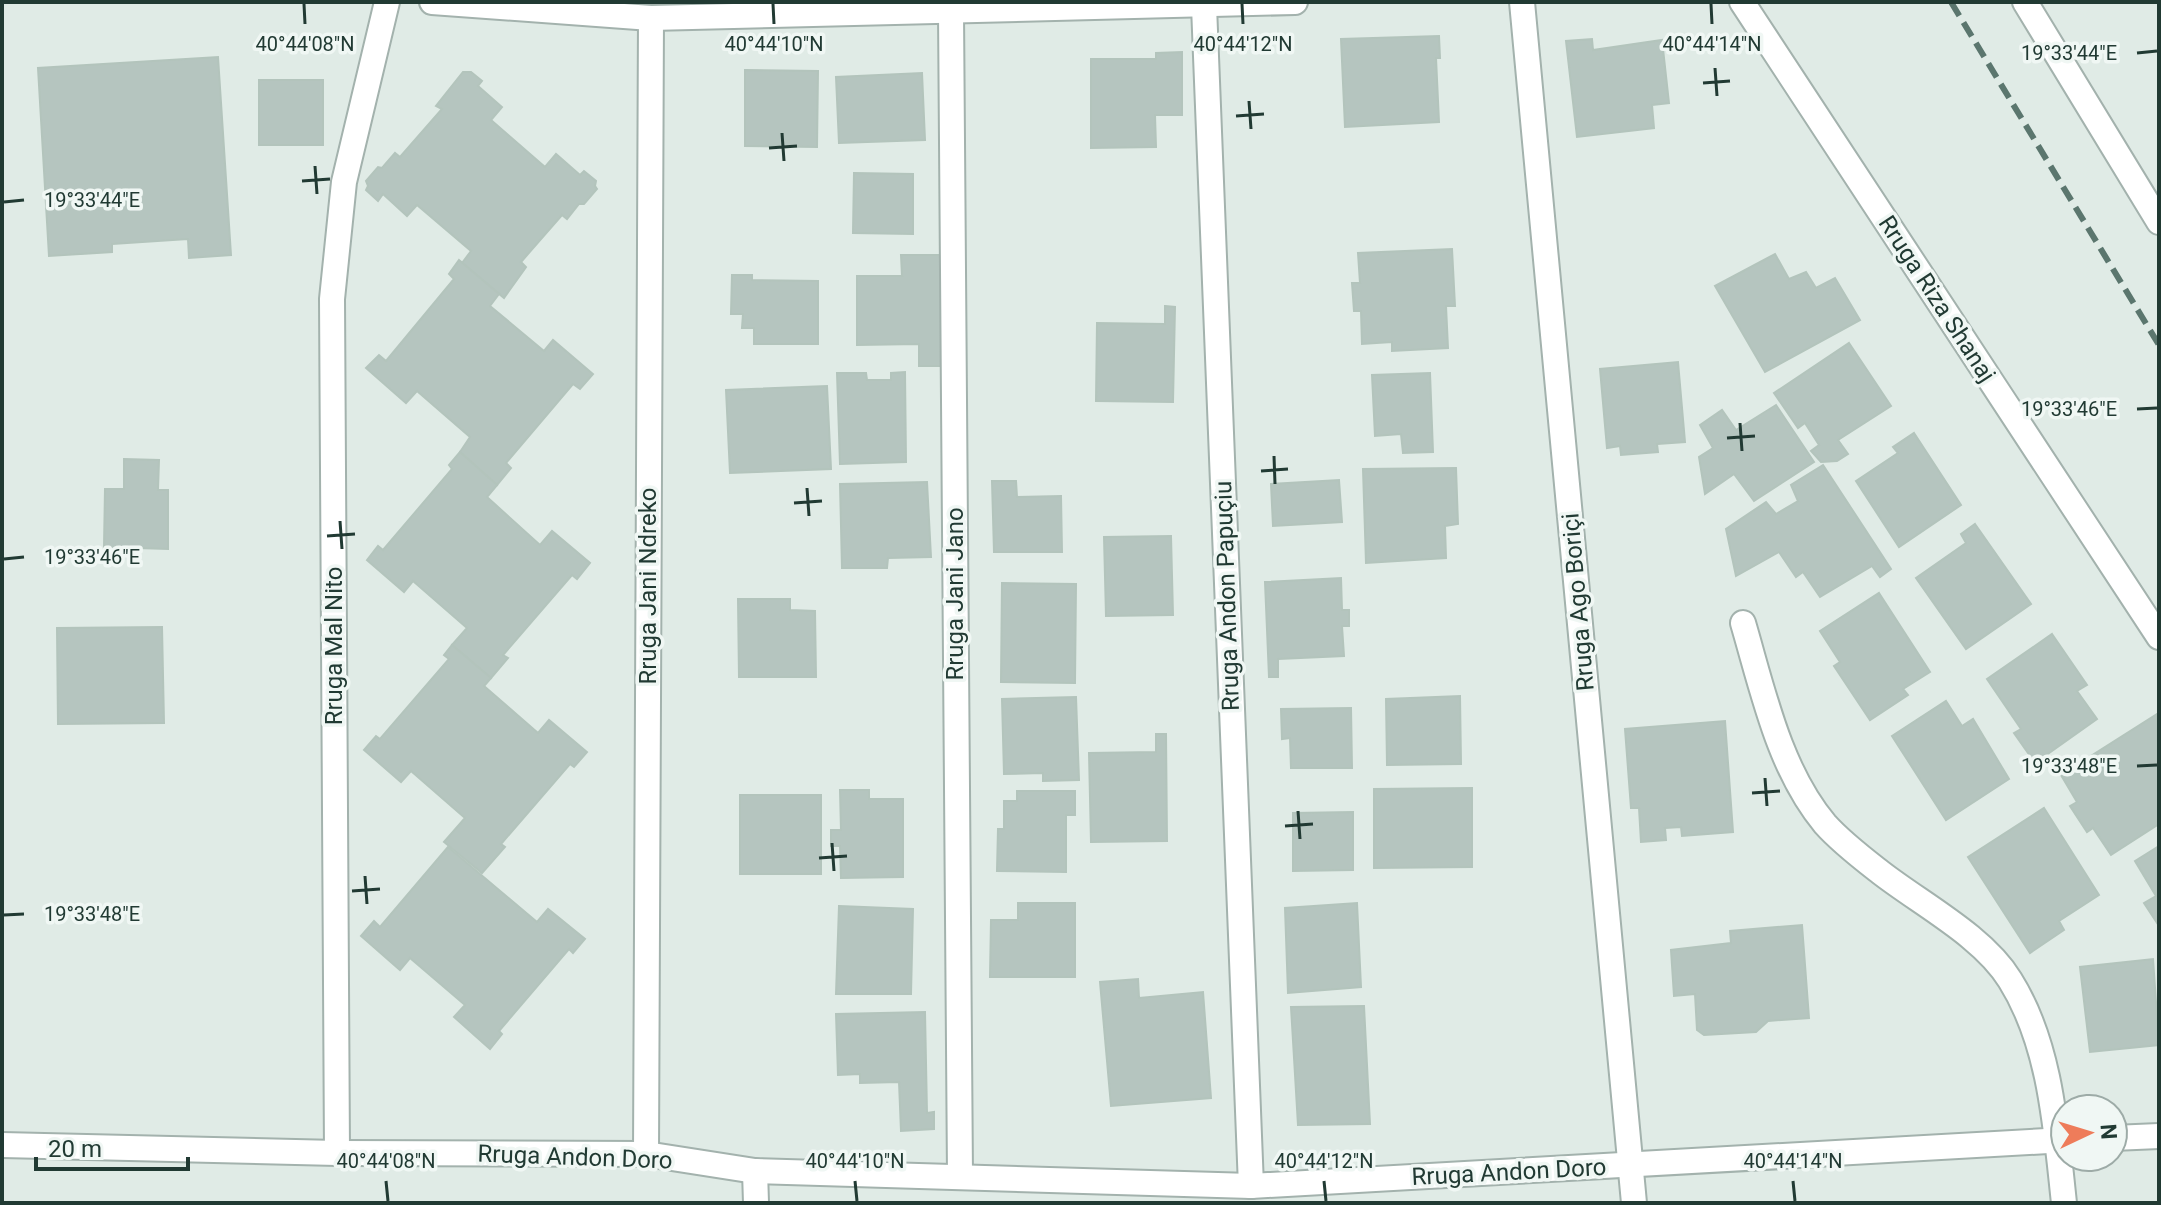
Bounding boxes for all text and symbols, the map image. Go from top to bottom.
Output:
text: 40°44'08"N [255,32,355,56]
text: 40°44'10"N [724,32,824,56]
text: 40°44'12"N [1193,32,1293,56]
text: 40°44'14"N [1662,32,1762,56]
text: 19°33'44"E [2021,41,2117,65]
text: 19°33'44"E [44,188,140,212]
street label: Rruga Riza Shanaj [1873,211,2001,387]
text: 19°33'46"E [2021,397,2117,421]
street label: Rruga Andon Papuçiu [1209,480,1245,712]
street label: Rruga Jani Ndreko [634,487,662,685]
street label: Rruga Jani Jano [941,507,969,681]
street label: Rruga Ago Boriçi [1556,512,1600,692]
text: 19°33'46"E [44,545,140,569]
street label: Rruga Mal Nito [320,567,348,725]
text: 19°33'48"E [2021,754,2117,778]
text: 19°33'48"E [44,902,140,926]
north arrow [2049,1093,2129,1173]
scale bar [36,1121,188,1171]
text: N [2095,1123,2121,1140]
text: 20 m [48,1135,102,1163]
street label: Rruga Andon Doro [477,1140,673,1174]
text: 40°44'08"N [336,1149,436,1173]
text: 40°44'10"N [805,1149,905,1173]
text: 40°44'12"N [1274,1149,1374,1173]
text: 40°44'14"N [1743,1149,1843,1173]
street label: Rruga Andon Doro [1411,1153,1607,1191]

